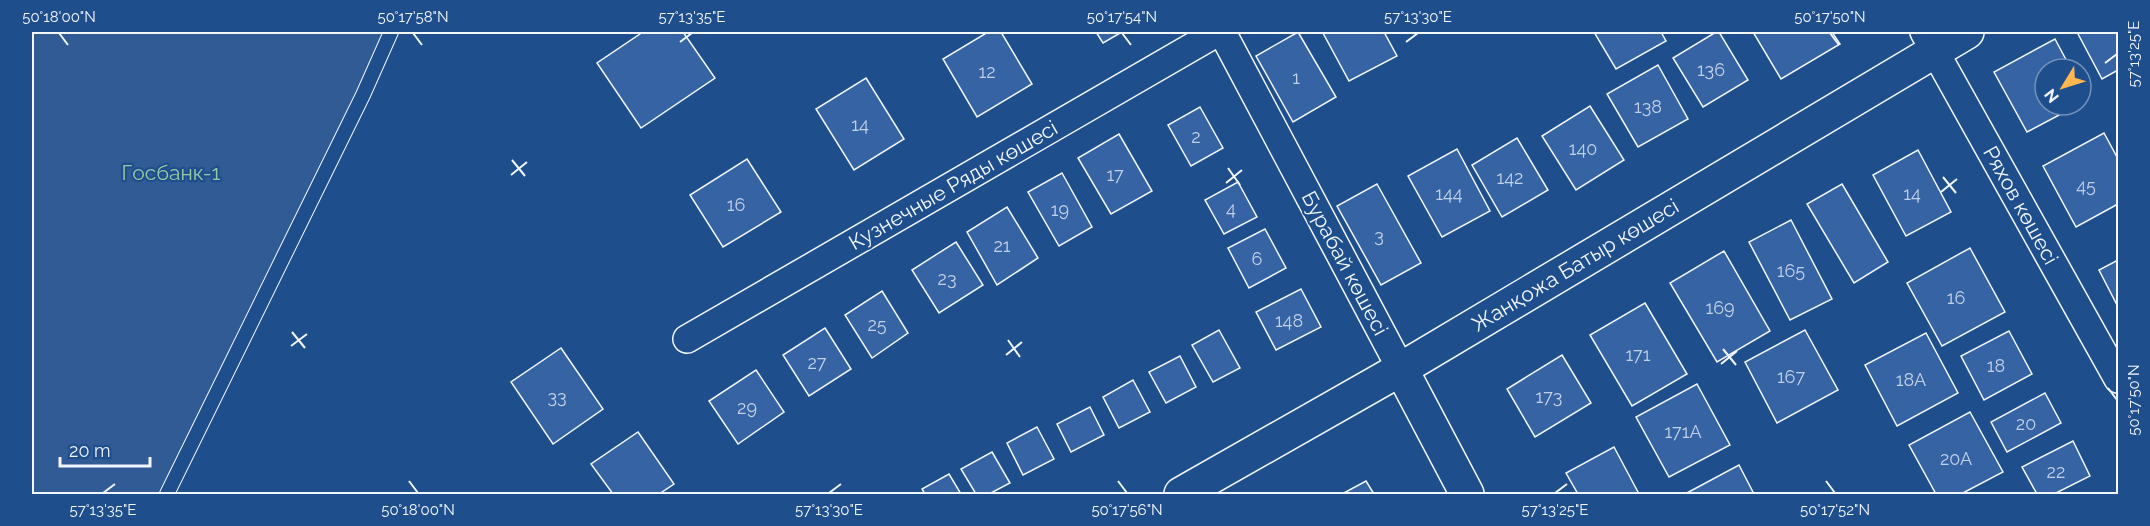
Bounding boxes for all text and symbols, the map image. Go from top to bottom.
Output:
text: 50°18'00"N [22,8,96,26]
text: 50°17'58"N [377,8,449,26]
text: 57°13'35"E [659,8,726,26]
text: 50°17'54"N [1087,8,1157,26]
text: 57°13'30"E [1384,8,1452,26]
text: 50°17'50"N [1794,8,1866,26]
text: 57°13'25"E [2125,21,2143,87]
north arrow [2033,57,2093,117]
house number: 136 [1697,59,1725,80]
house number: 12 [978,61,996,82]
house number: 1 [1292,67,1300,88]
text: N [2040,85,2063,107]
house number: 138 [1634,96,1662,117]
house number: 14 [851,114,869,135]
street label: Кузнечные Ряды көшесі [844,115,1062,255]
house number: 2 [1191,126,1201,147]
house number: 140 [1569,138,1597,159]
street label: Ряхов көшесі [1978,141,2064,269]
park label: Госбанк-1 [121,160,221,185]
house number: 17 [1106,164,1124,185]
house number: 142 [1497,167,1523,188]
house number: 45 [2076,175,2096,196]
house number: 144 [1435,183,1463,204]
house number: 14 [1903,183,1921,204]
street label: Бурабай көшесі [1297,187,1393,339]
street label: Жанқожа Батыр көшесі [1467,193,1683,337]
house number: 16 [727,194,745,215]
house number: 4 [1226,198,1236,219]
house number: 19 [1051,199,1069,220]
house number: 3 [1374,225,1384,246]
house number: 21 [993,235,1011,256]
house number: 6 [1252,248,1263,269]
house number: 165 [1777,260,1805,281]
house number: 23 [938,268,957,289]
house number: 16 [1947,287,1965,308]
house number: 169 [1705,297,1735,318]
house number: 148 [1275,310,1303,331]
house number: 25 [867,314,887,335]
house number: 171 [1626,344,1651,365]
house number: 27 [807,352,827,373]
house number: 18 [1987,355,2005,376]
text: 50°17'50"N [2125,364,2143,436]
house number: 167 [1777,366,1805,387]
house number: 18А [1896,369,1926,390]
house number: 33 [547,386,567,407]
house number: 173 [1536,386,1562,407]
house number: 29 [737,397,757,418]
house number: 20 [2016,413,2036,434]
house number: 171А [1664,421,1702,442]
scale bar [60,430,150,468]
text: 20 m [69,440,111,461]
house number: 20А [1940,448,1972,469]
house number: 22 [2047,461,2065,482]
text: 57°13'35"E [70,501,137,519]
text: 50°18'00"N [381,501,455,519]
text: 57°13'30"E [795,501,863,519]
text: 50°17'56"N [1091,501,1163,519]
text: 57°13'25"E [1522,501,1588,519]
text: 50°17'52"N [1800,501,1870,519]

